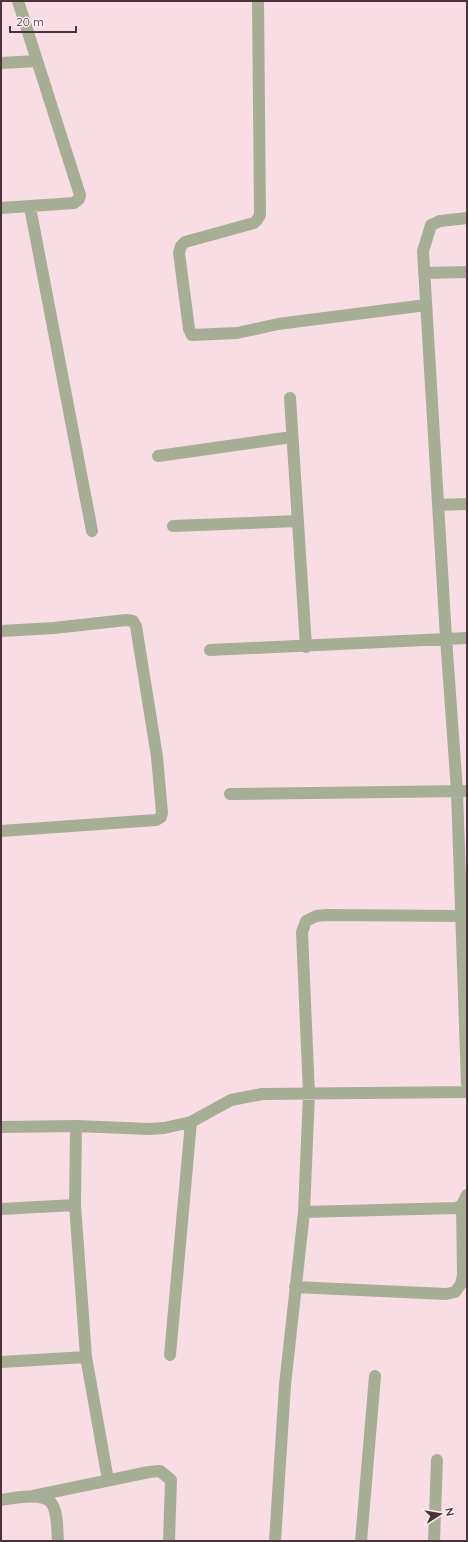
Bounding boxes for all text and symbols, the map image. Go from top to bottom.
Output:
scale bar [10,8,76,34]
text: 20 m [16,14,44,29]
north arrow [420,1494,460,1534]
text: N [442,1507,457,1517]

